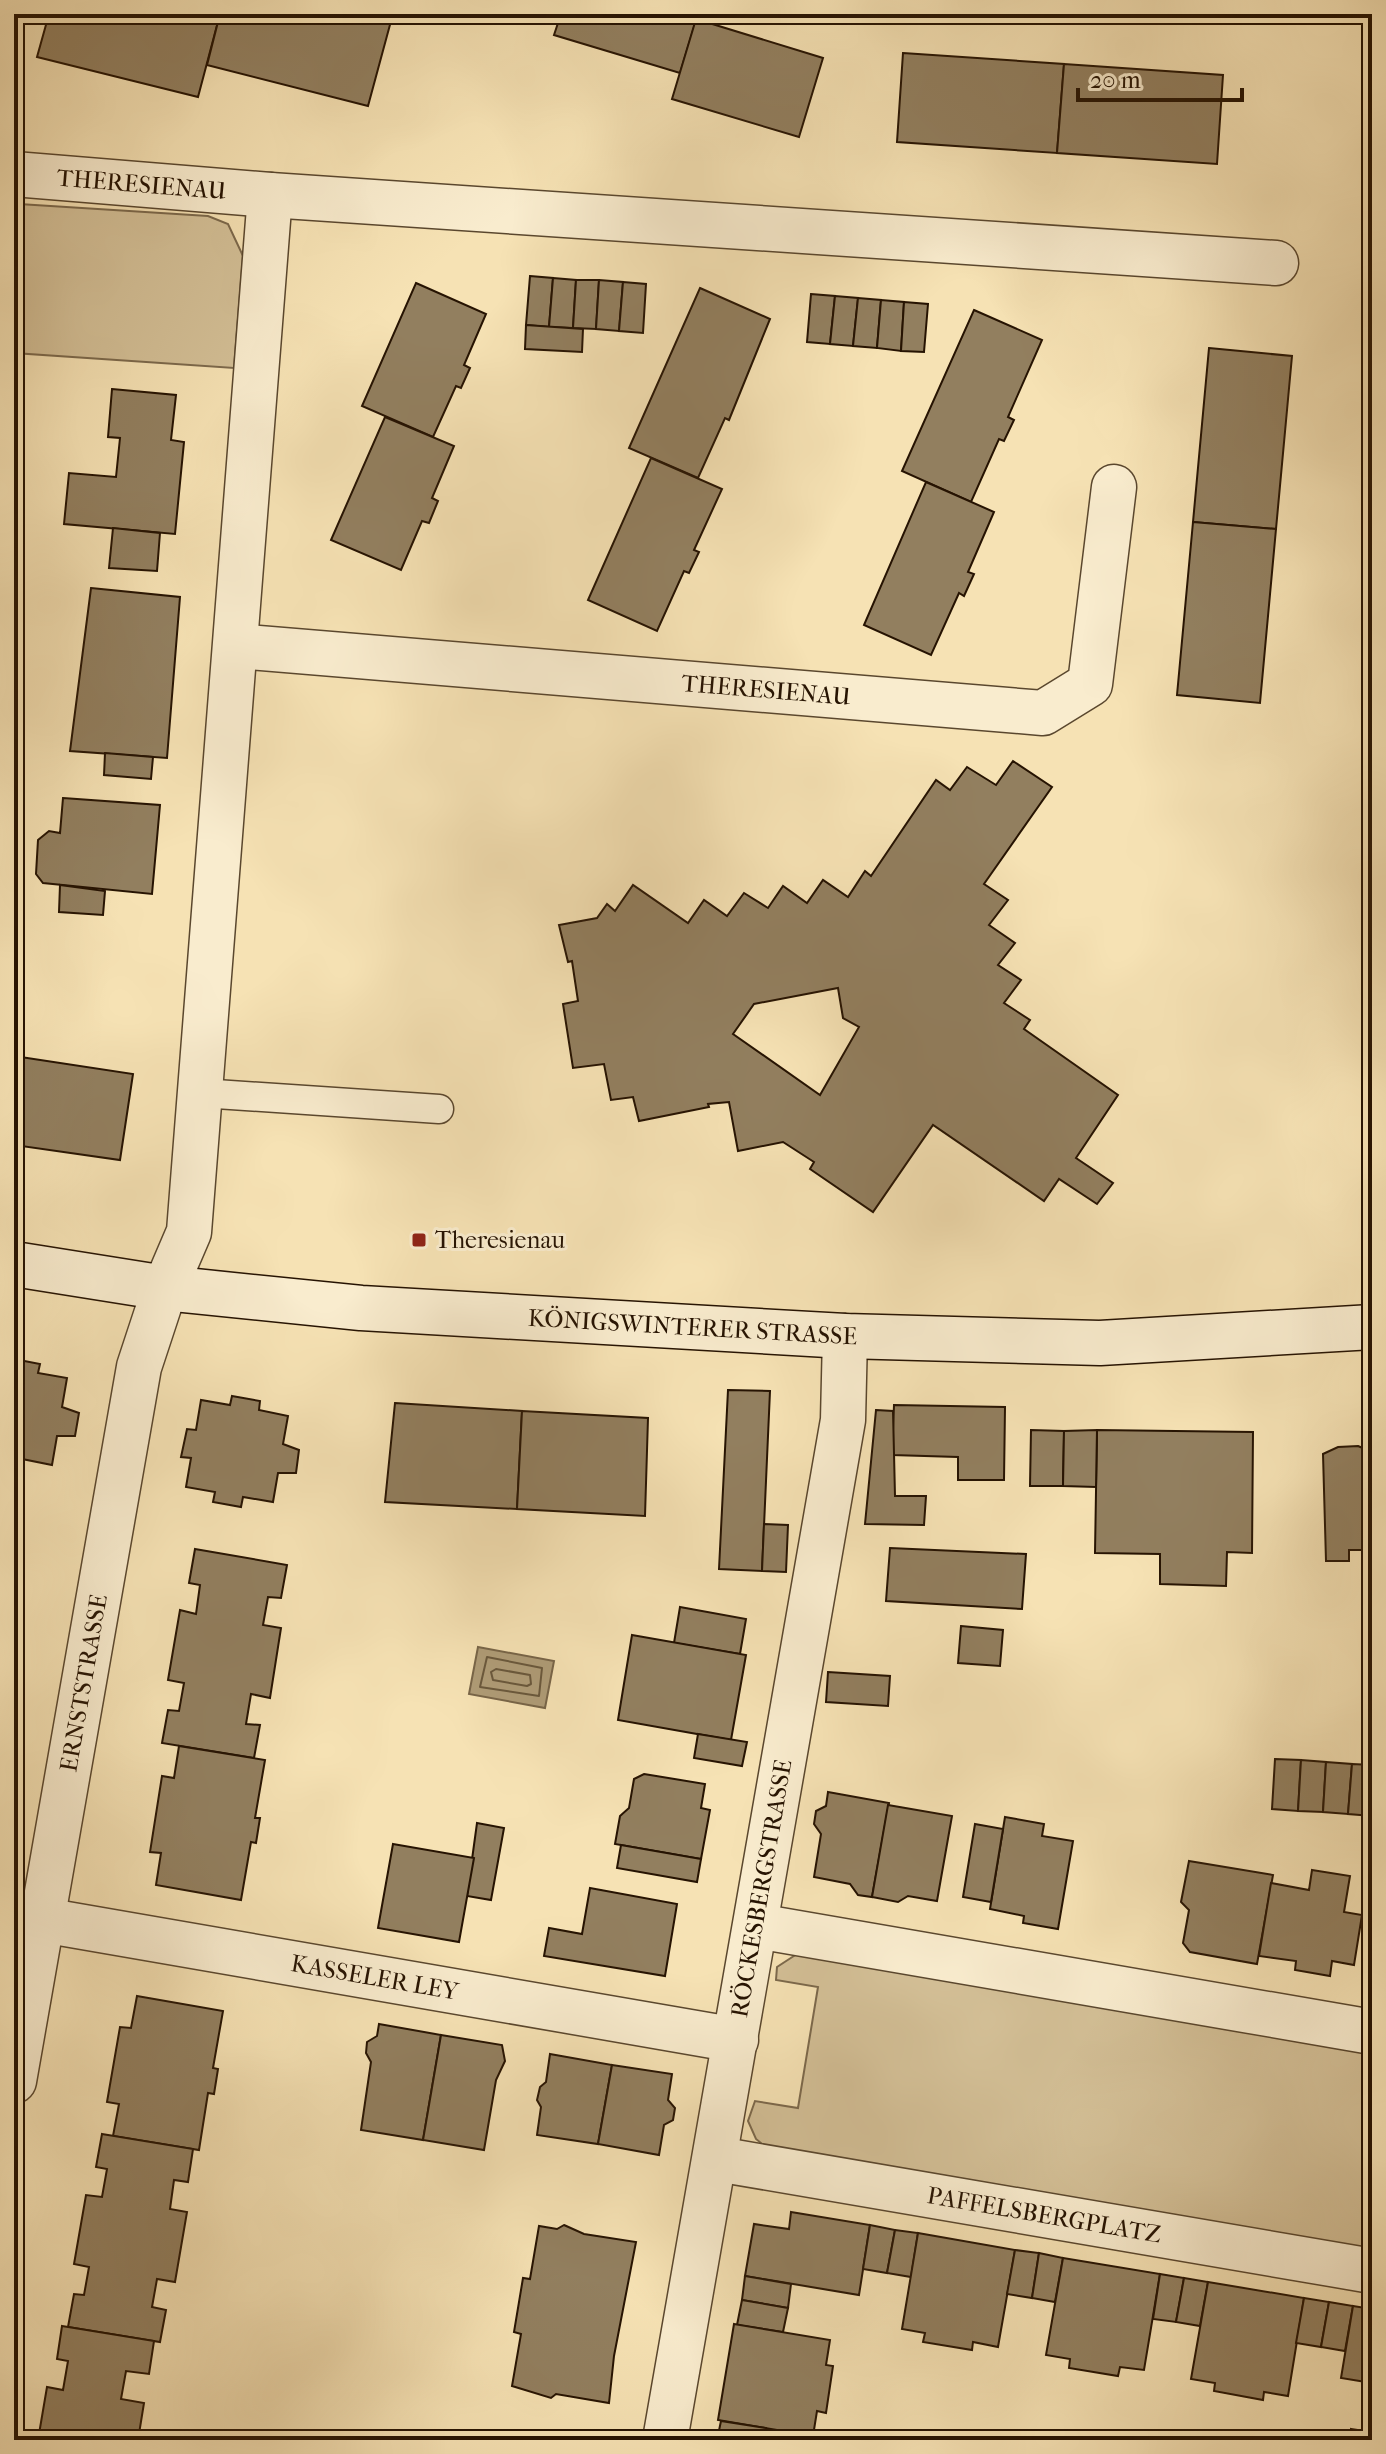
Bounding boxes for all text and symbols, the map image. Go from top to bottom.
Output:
scale bar [1078,52,1242,102]
text: 20 m [1090,66,1141,94]
street label: THERESIENAU [56,164,228,205]
street label: THERESIENAU [680,669,852,711]
place label: Theresienau [435,1226,565,1254]
marker: Theresienau [410,1231,428,1249]
street label: KÖNIGSWINTERER STRASSE [527,1304,857,1350]
street label: ERNSTSTRASSE [54,1592,113,1774]
street label: RÖCKESBERGSTRASSE [725,1757,798,2019]
street label: KASSELER LEY [289,1949,461,2006]
street label: PAFFELSBERGPLATZ [925,2181,1163,2249]

